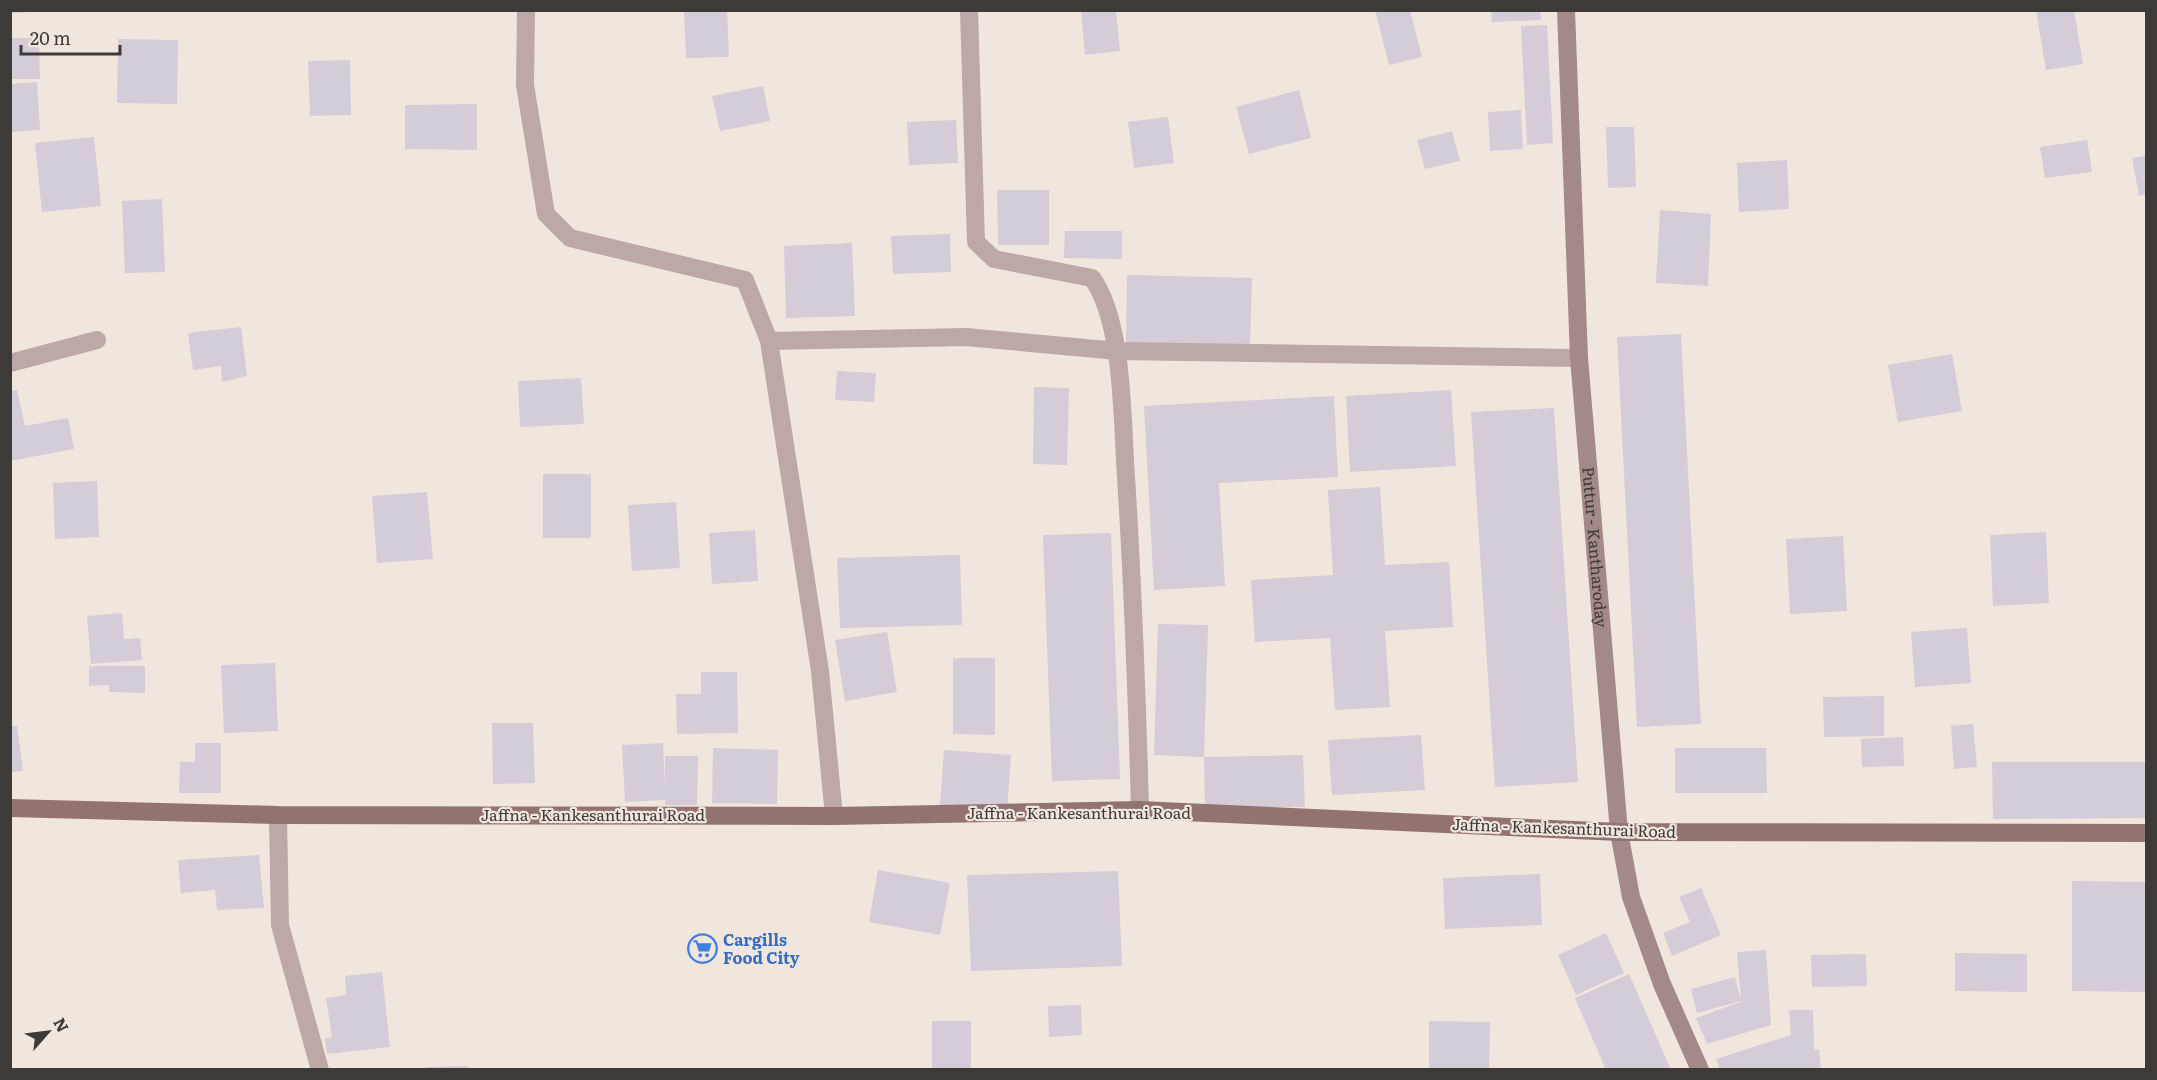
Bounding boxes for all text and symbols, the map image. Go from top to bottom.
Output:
scale bar [21,18,120,56]
text: 20 m [30,24,71,51]
street label: Puttur - Kantharoday [1577,466,1615,629]
street label: Jaffna - Kankesanthurai Road [967,800,1191,824]
street label: Jaffna - Kankesanthurai Road [481,802,705,826]
street label: Jaffna - Kankesanthurai Road [1452,811,1677,843]
place label: Cargills Food City [723,927,800,969]
supermarket icon: Cargills Food City [686,933,718,965]
north arrow [18,1002,78,1062]
text: N [48,1013,76,1036]

